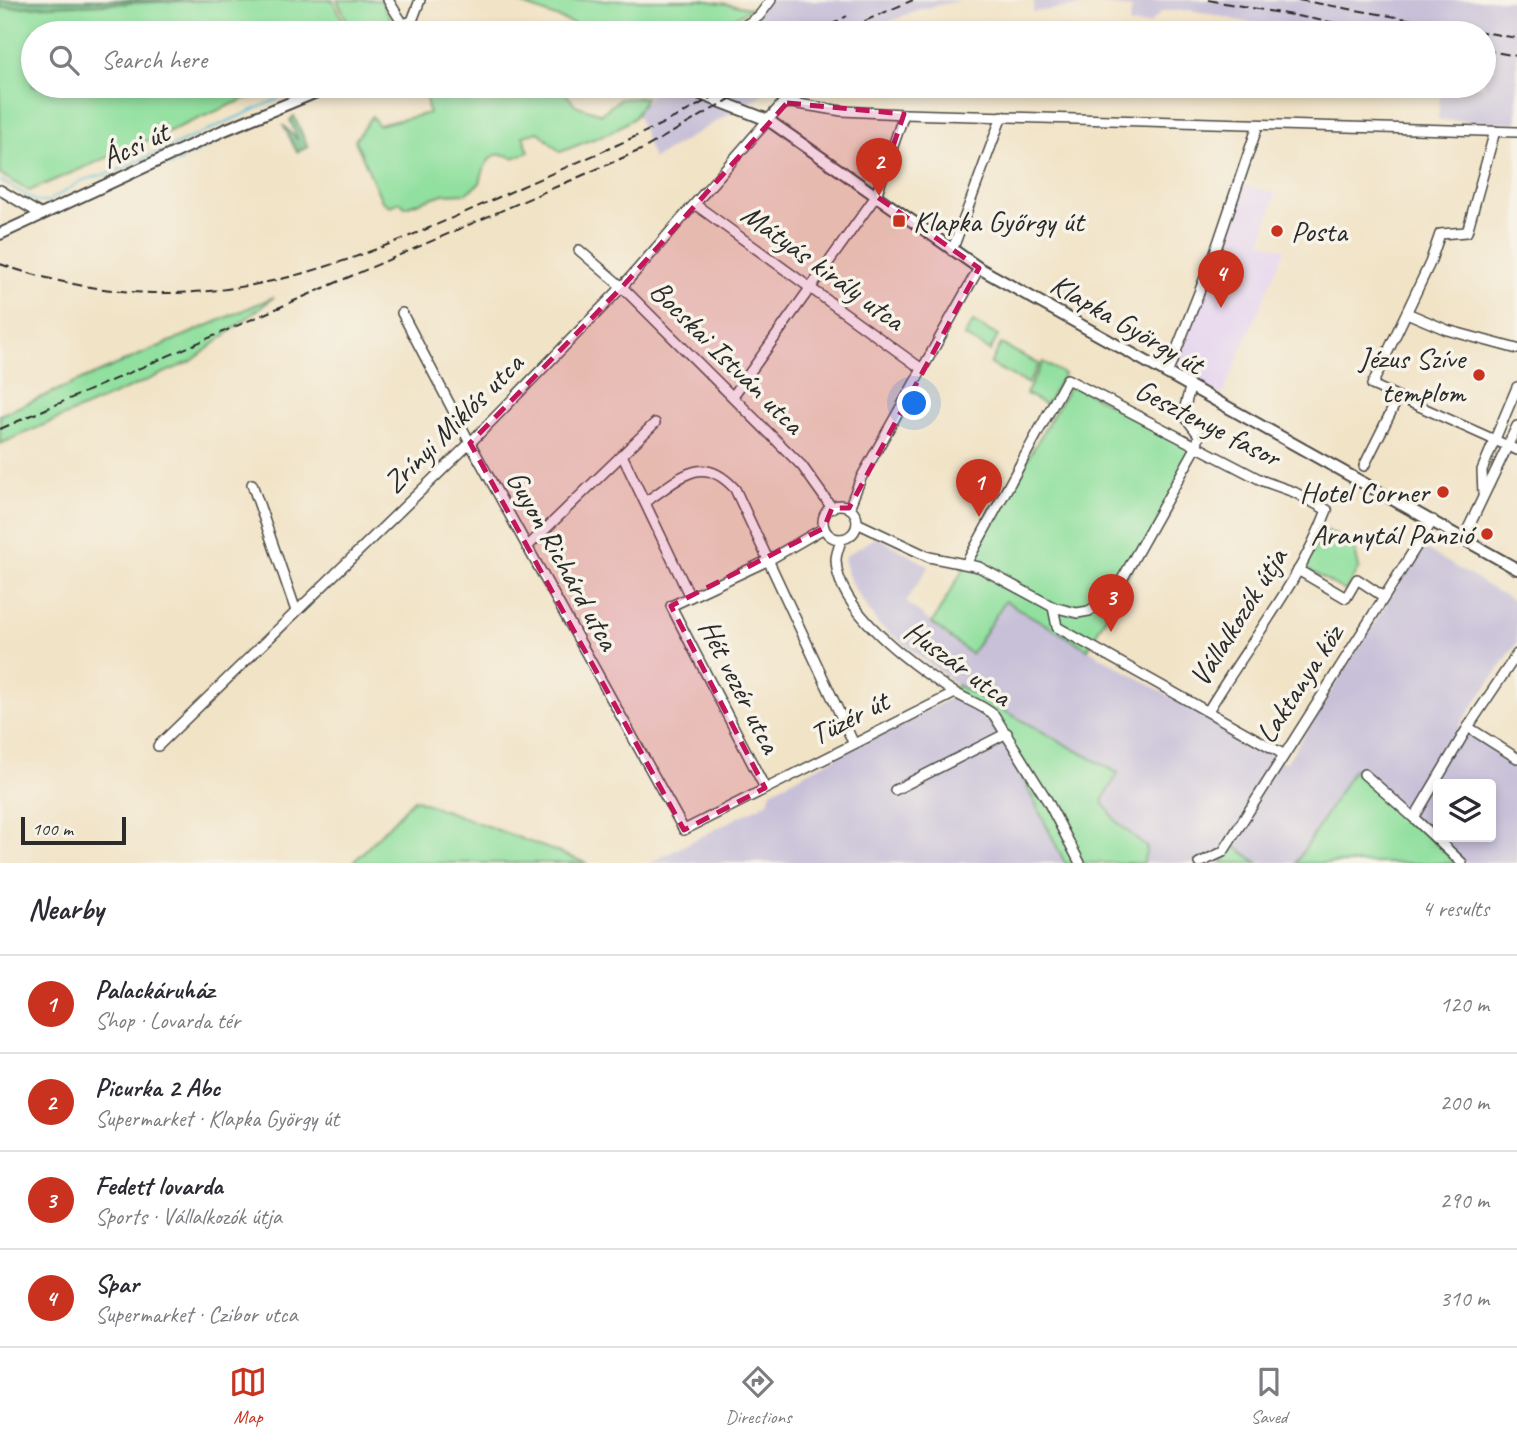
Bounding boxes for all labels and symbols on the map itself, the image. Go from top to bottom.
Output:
street label: Ácsi út [95,112,177,177]
pin: 2 [856,138,902,196]
street label: Mátyás király utca [734,195,914,340]
place label: Klapka Győrgy út [913,202,1086,240]
place label: Posta [1291,212,1349,250]
marker: Klapka Győrgy út [891,213,907,229]
marker: Posta [1269,223,1285,239]
pin: 4 [1198,250,1244,308]
street label: Klapka György út [1044,265,1213,385]
street label: Bocskai István utca [642,272,814,444]
place label: Jézus Szíve templom [1357,339,1467,411]
street label: Zrínyi Miklós utca [375,343,533,501]
marker: Jézus Szíve templom [1471,367,1487,383]
street label: Gesztenye fasor [1129,370,1289,477]
your location [897,386,931,420]
pin: 1 [956,459,1002,517]
street label: Guyon Richárd utca [498,463,629,658]
place label: Hotel Corner [1300,473,1431,511]
marker: Hotel Corner [1435,484,1451,500]
place label: Aranytál Panzió [1310,515,1477,553]
marker: Aranytál Panzió [1479,526,1495,542]
street label: Vállalkozók útja [1181,539,1296,693]
pin: 3 [1088,574,1134,632]
street label: Huszár utca [897,611,1021,716]
street label: Hét vezér utca [690,613,791,761]
street label: Laktanya köz [1247,615,1353,750]
street label: Tüzér út [803,681,897,754]
scale bar [21,814,126,846]

